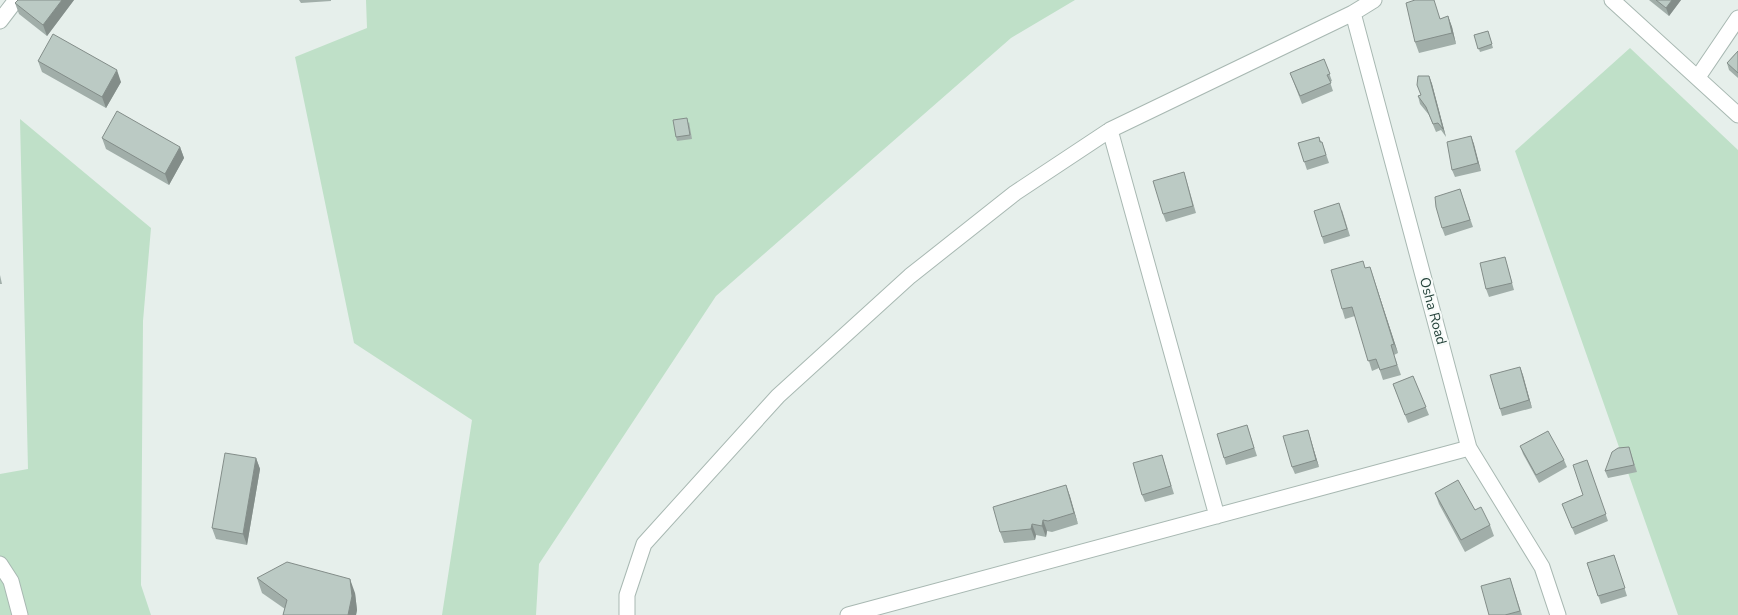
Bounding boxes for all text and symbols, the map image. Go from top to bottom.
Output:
street label: Osha Road [1415,275,1451,347]

